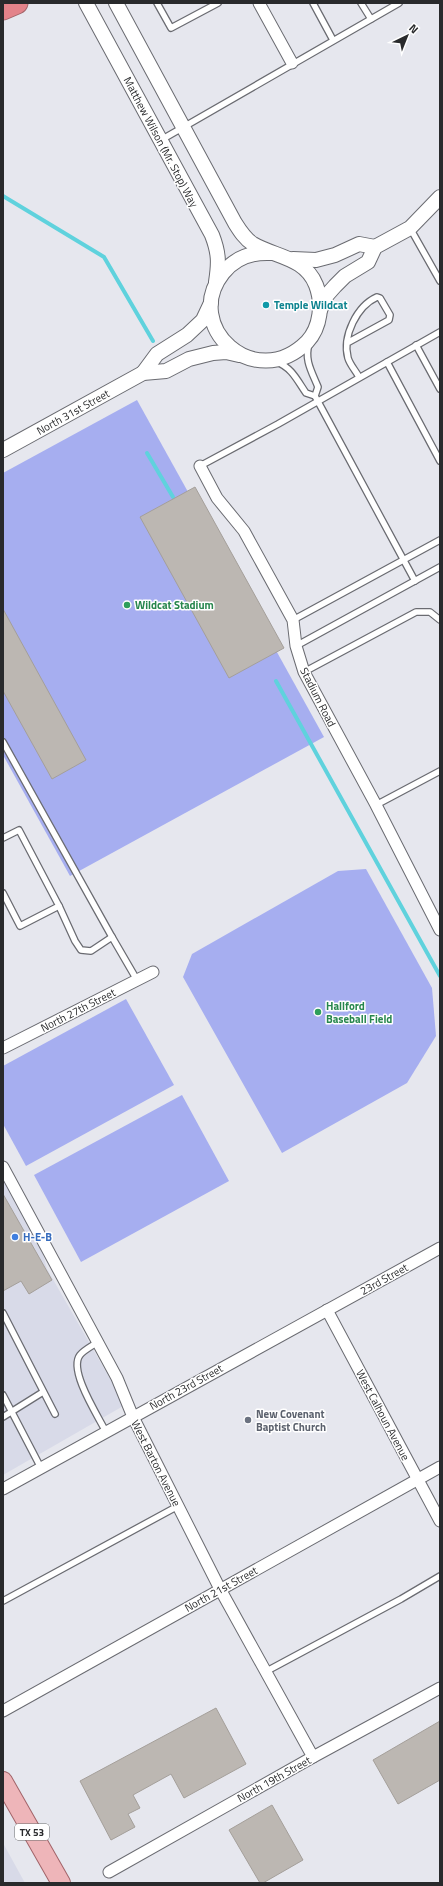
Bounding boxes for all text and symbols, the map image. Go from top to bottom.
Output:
north arrow [387,16,427,56]
text: N [406,20,422,37]
street label: Matthew Wilson (Mr. Stop) Way [120,74,203,211]
place label: Temple Wildcat [274,297,347,313]
marker: Temple Wildcat [261,300,271,310]
street label: North 31st Street [34,385,113,439]
place label: Wildcat Stadium [135,597,214,613]
marker: Wildcat Stadium [122,600,132,610]
street label: Stadium Road [296,665,340,730]
street label: North 27th Street [38,984,118,1036]
place label: Hallford Baseball Field [326,998,392,1027]
marker: Hallford Baseball Field [313,1007,323,1017]
place label: H-E-B [23,1229,52,1245]
marker: H-E-B [10,1232,20,1242]
street label: 23rd Street [357,1259,411,1299]
street label: North 23rd Street [146,1360,226,1414]
street label: West Calhoun Avenue [352,1367,414,1464]
place label: New Covenant Baptist Church [256,1406,326,1435]
marker: New Covenant Baptist Church [243,1415,253,1425]
street label: West Barton Avenue [127,1417,185,1509]
street label: North 21st Street [182,1562,261,1616]
street label: North 19th Street [234,1752,314,1806]
road number: TX 53 [15,1824,49,1840]

